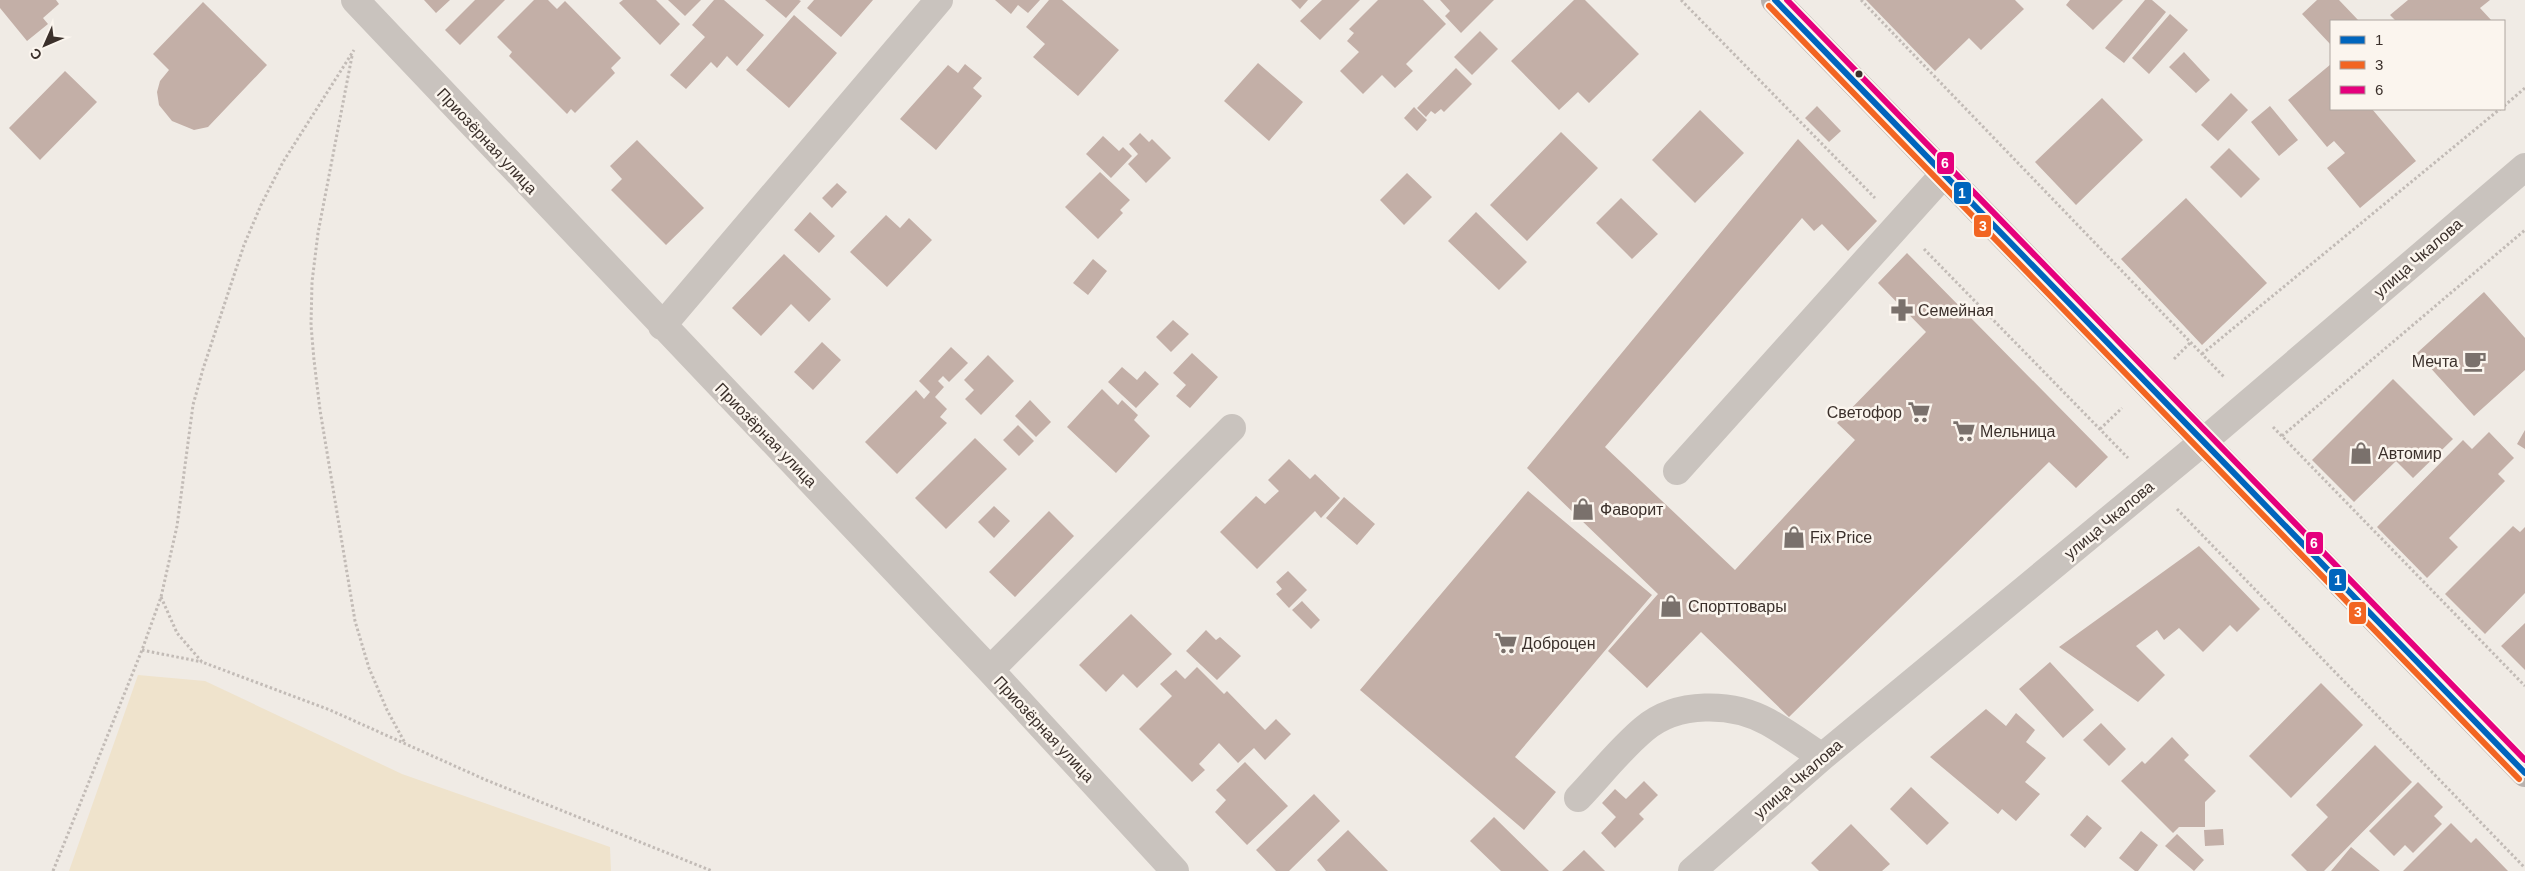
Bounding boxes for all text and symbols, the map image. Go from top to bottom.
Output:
north arrow [20,20,70,70]
legend [2330,20,2505,110]
text: 1 [2375,31,2383,48]
text: С [27,45,45,63]
text: 3 [2375,56,2383,73]
unlabelled marker [1854,69,1864,79]
text: 6 [2375,81,2383,98]
street label: Приозёрная улица [434,85,540,197]
line badge: 6 [1936,151,1955,175]
text: 6 [1941,155,1949,171]
line badge: 1 [1953,181,1972,205]
text: 1 [1958,185,1966,201]
line badge: 3 [1973,214,1992,238]
street label: улица Чкалова [2371,215,2466,301]
text: 3 [1979,218,1987,234]
pharmacy icon: Семейная [1889,297,1915,323]
place label: Семейная [1918,302,1994,319]
cafe icon: Мечта [2462,348,2488,374]
place label: Мечта [2412,353,2458,370]
street label: Приозёрная улица [712,379,820,491]
supermarket icon: Светофор [1906,399,1932,425]
place label: Светофор [1827,404,1902,421]
supermarket icon: Мельница [1951,418,1977,444]
place label: Мельница [1980,423,2055,440]
shop icon: Автомир [2348,440,2374,466]
place label: Автомир [2378,445,2442,462]
street label: улица Чкалова [2061,478,2157,562]
shop icon: Фаворит [1570,496,1596,522]
place label: Фаворит [1600,501,1664,518]
shop icon: Fix Price [1781,524,1807,550]
place label: Fix Price [1810,529,1872,546]
line badge: 6 [2305,531,2324,555]
text: 6 [2310,535,2318,551]
line badge: 1 [2328,568,2347,592]
text: 1 [2334,572,2342,588]
shop icon: Спорттовары [1658,593,1684,619]
place label: Спорттовары [1688,598,1787,615]
line badge: 3 [2348,601,2367,625]
text: 3 [2354,604,2362,620]
supermarket icon: Доброцен [1493,630,1519,656]
place label: Доброцен [1522,635,1596,652]
street label: Приозёрная улица [991,673,1097,785]
street label: улица Чкалова [1751,736,1846,822]

